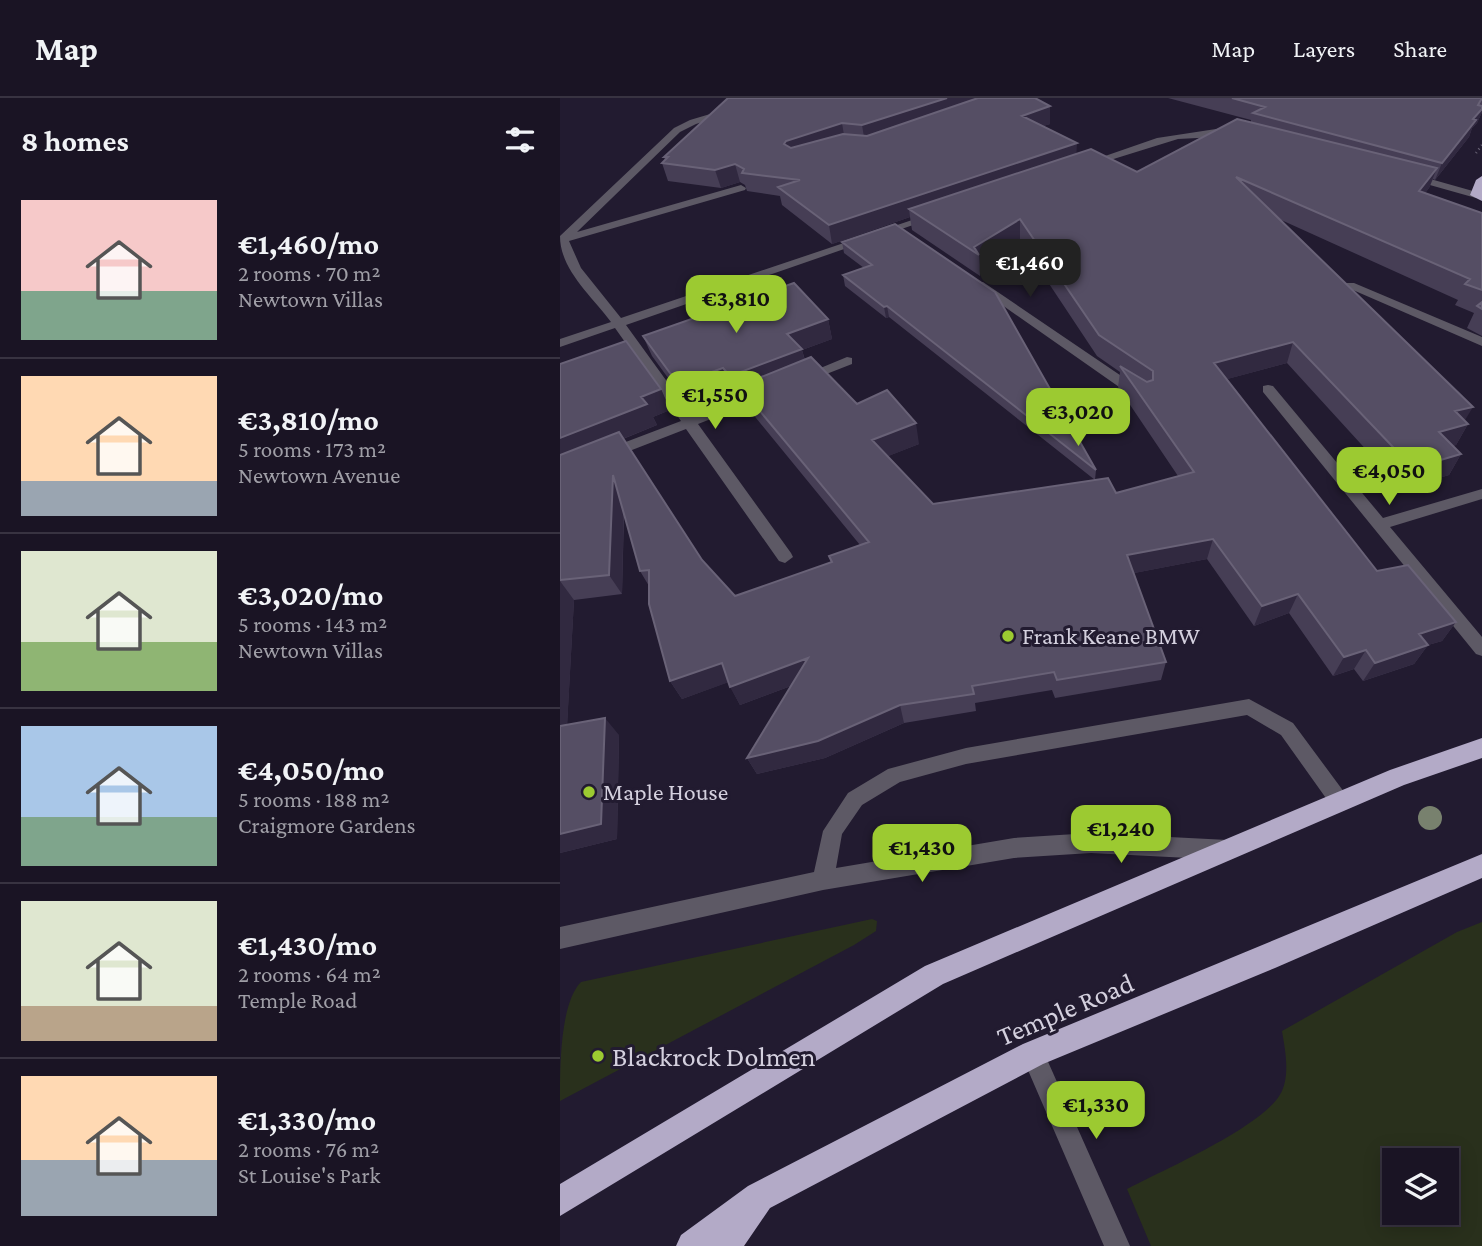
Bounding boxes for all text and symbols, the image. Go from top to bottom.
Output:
text: Map [35,30,98,67]
text: Map [1211,35,1255,62]
text: Layers [1293,35,1355,62]
text: Share [1393,35,1447,62]
icon: filters [501,121,539,159]
text: 8 homes [21,124,129,157]
text: €1,460/mo [238,227,379,260]
icon: home [77,228,161,312]
pin: €1,460 [973,240,1087,299]
text: €1,460 [996,249,1064,275]
text: 2 rooms · 70 m² [238,260,381,286]
pin: €3,810 [679,275,793,335]
text: €3,810 [702,285,770,311]
text: Newtown Villas [238,286,383,312]
pin: €1,550 [658,372,772,431]
text: €1,550 [682,381,748,407]
pin: €3,020 [1021,388,1135,448]
text: €3,020 [1042,398,1114,424]
text: €3,810/mo [238,403,379,436]
icon: home [77,404,161,488]
text: 5 rooms · 173 m² [238,436,386,462]
pin: €4,050 [1332,448,1446,507]
text: €4,050 [1353,457,1425,483]
text: Newtown Avenue [238,462,400,488]
text: €3,020/mo [238,578,383,611]
icon: home [77,579,161,663]
text: 5 rooms · 143 m² [238,611,387,637]
place label: Frank Keane BMW [1022,622,1200,649]
marker: Frank Keane BMW [1000,628,1016,644]
text: Newtown Villas [238,637,383,663]
text: €4,050/mo [238,753,384,786]
icon: home [77,754,161,838]
place label: Maple House [603,778,728,805]
marker: Maple House [581,784,597,800]
text: 5 rooms · 188 m² [238,786,390,812]
pin: €1,240 [1064,806,1178,865]
text: Craigmore Gardens [238,812,416,838]
text: €1,240 [1087,815,1155,841]
pin: €1,430 [865,824,979,884]
text: €1,430 [888,834,956,860]
text: €1,430/mo [238,928,377,961]
icon: home [77,929,161,1013]
text: 2 rooms · 64 m² [238,961,381,987]
street label: Temple Road [992,967,1138,1052]
text: Temple Road [238,987,357,1013]
place label: Blackrock Dolmen [612,1041,816,1072]
marker: Blackrock Dolmen [590,1048,606,1064]
pin: €1,330 [1039,1082,1153,1141]
text: €1,330 [1063,1091,1129,1117]
text: €1,330/mo [238,1103,376,1136]
icon: home [77,1104,161,1188]
text: 2 rooms · 76 m² [238,1136,379,1162]
map controls [1382,1148,1459,1225]
button: layers [1382,1148,1459,1225]
text: St Louise's Park [238,1162,380,1188]

